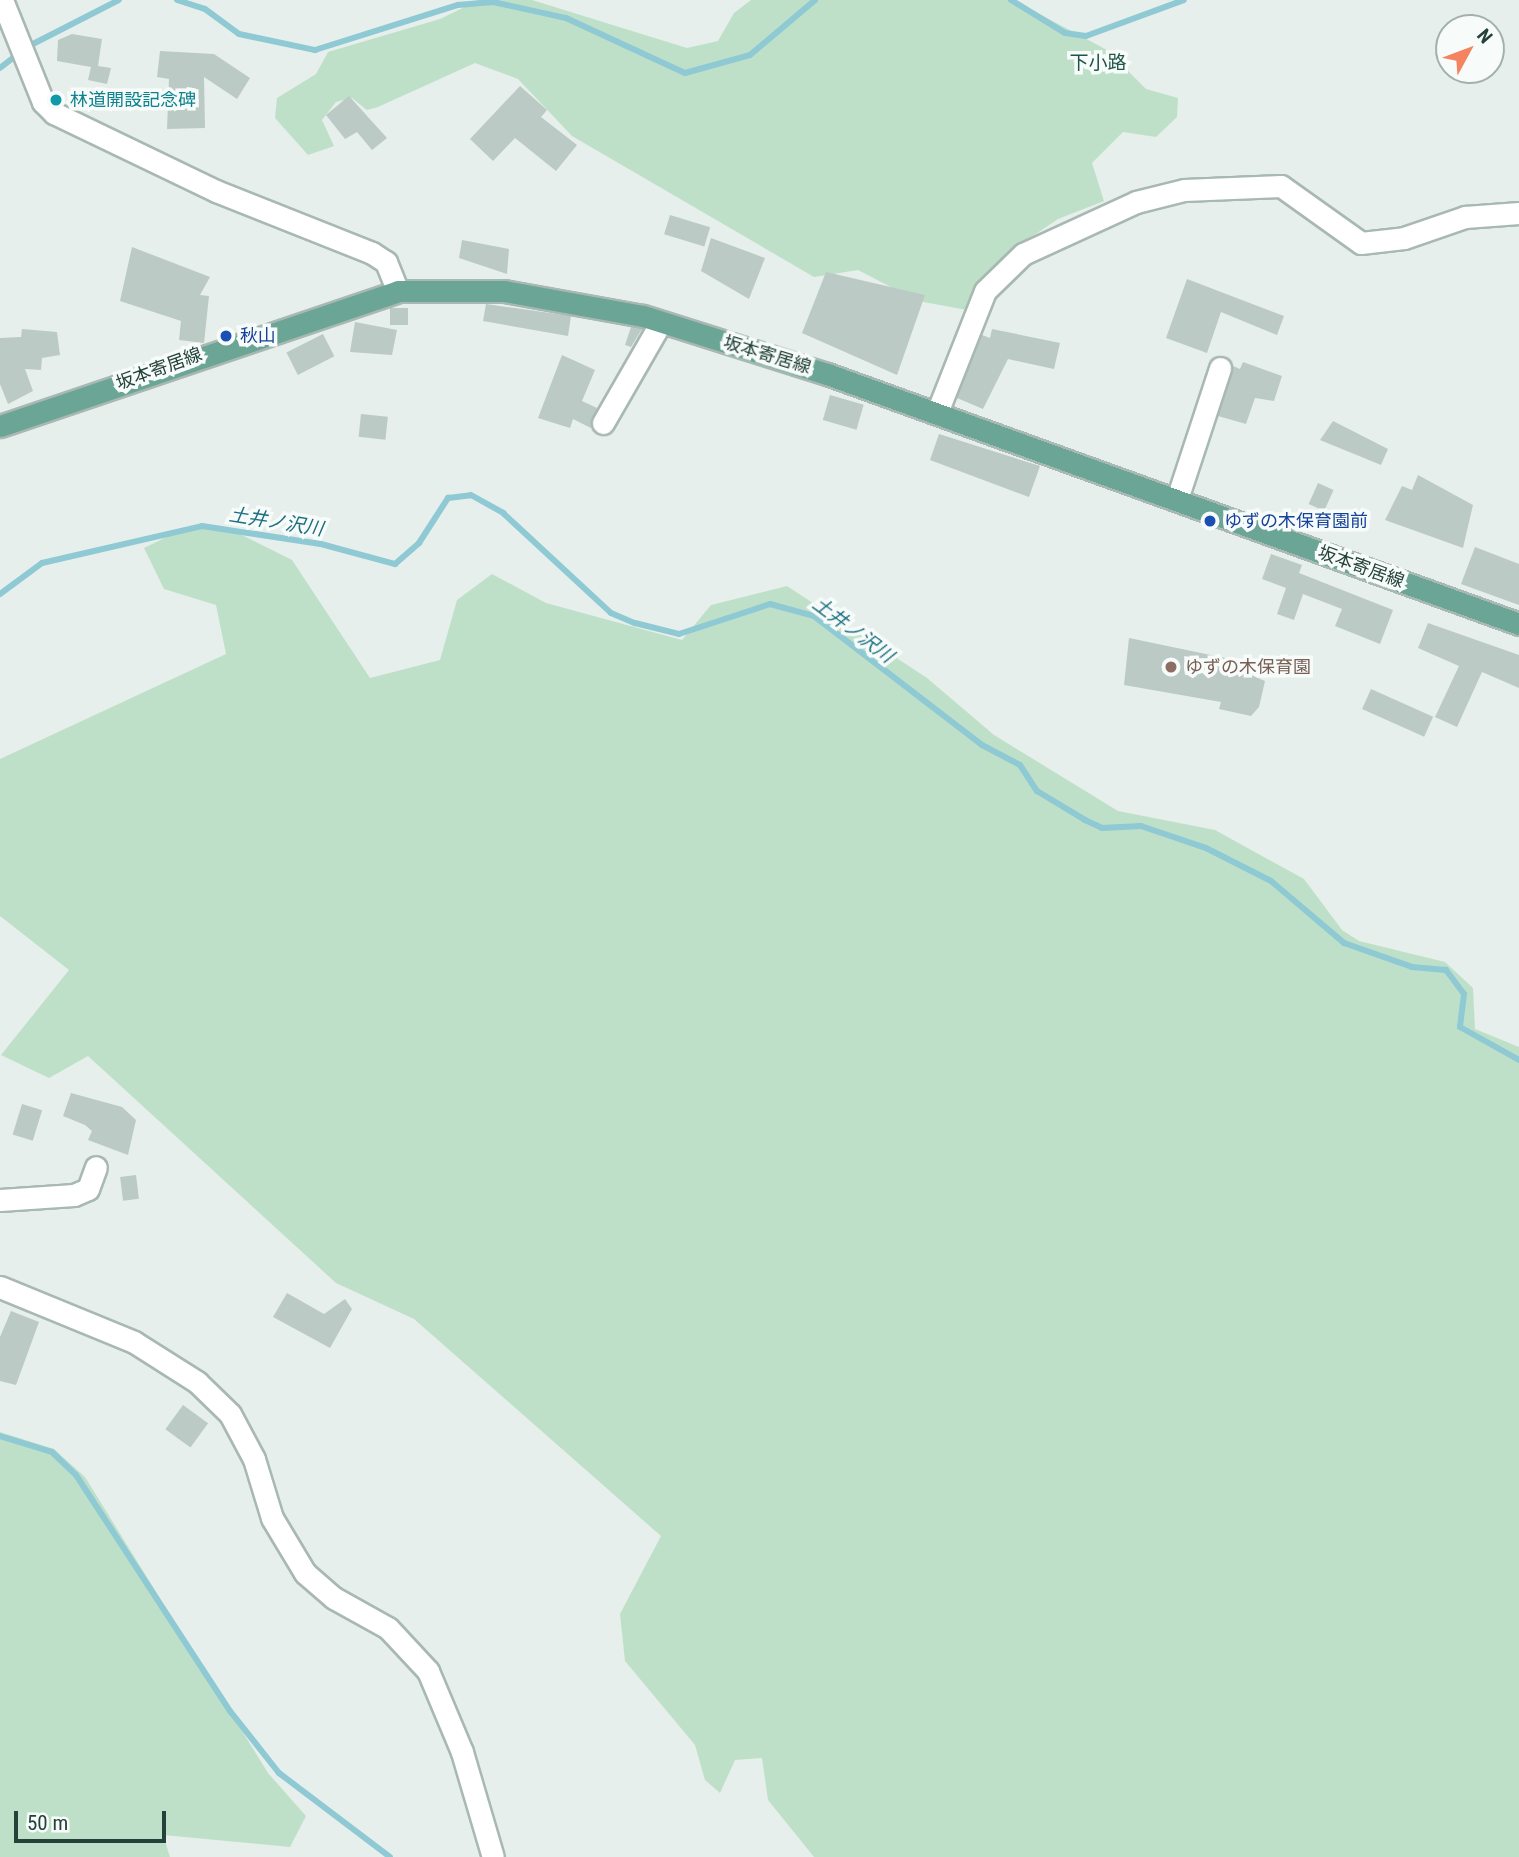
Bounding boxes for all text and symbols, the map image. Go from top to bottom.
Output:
north arrow [1435,14,1505,84]
text: N [1472,24,1497,48]
district label: 下小路 [1070,52,1126,74]
place label: 林道開設記念碑 [70,89,196,111]
marker: 林道開設記念碑 [48,92,64,108]
place label: 秋山 [240,325,276,347]
marker: 秋山 [218,328,234,344]
street label: 坂本寄居線 [721,332,813,378]
street label: 坂本寄居線 [113,343,205,395]
water label: 土井ノ沢川 [227,503,325,541]
place label: ゆずの木保育園前 [1224,510,1368,532]
marker: ゆずの木保育園前 [1202,513,1218,529]
street label: 坂本寄居線 [1315,541,1407,593]
water label: 土井ノ沢川 [808,592,898,668]
place label: ゆずの木保育園 [1185,656,1311,678]
marker: ゆずの木保育園 [1163,659,1179,675]
scale bar [18,1798,170,1842]
text: 50 m [27,1811,68,1835]

